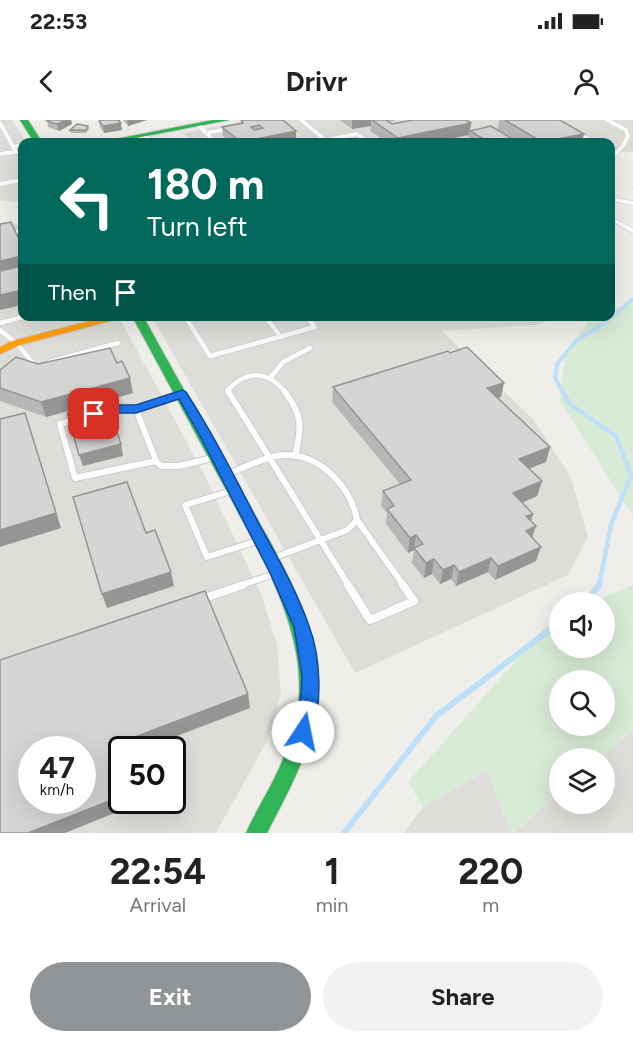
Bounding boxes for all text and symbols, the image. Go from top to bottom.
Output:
text: 22:53 [30,8,87,35]
icon: back [30,65,63,98]
text: Drivr [286,65,347,98]
icon: person [570,65,603,98]
text: 180 m [147,159,264,210]
icon: left [48,162,126,240]
text: Turn left [147,210,247,243]
icon: arrive [109,276,142,309]
text: Then [48,279,97,306]
pin [68,388,119,439]
icon: arrive [77,397,110,430]
map controls [549,592,615,814]
button: sound [549,592,615,658]
button: search [549,670,615,736]
position arrow [271,700,335,764]
speed limit sign: 50 [108,736,186,814]
button: layers [549,748,615,814]
text: 47 [39,749,75,786]
text: km/h [40,781,74,799]
text: 22:54 [110,850,206,893]
text: 1 [324,850,340,893]
text: 220 [458,850,523,893]
text: Arrival [130,893,186,917]
text: min [316,893,349,917]
text: m [482,893,499,917]
button: Exit [30,962,311,1031]
button: Share [323,962,603,1031]

